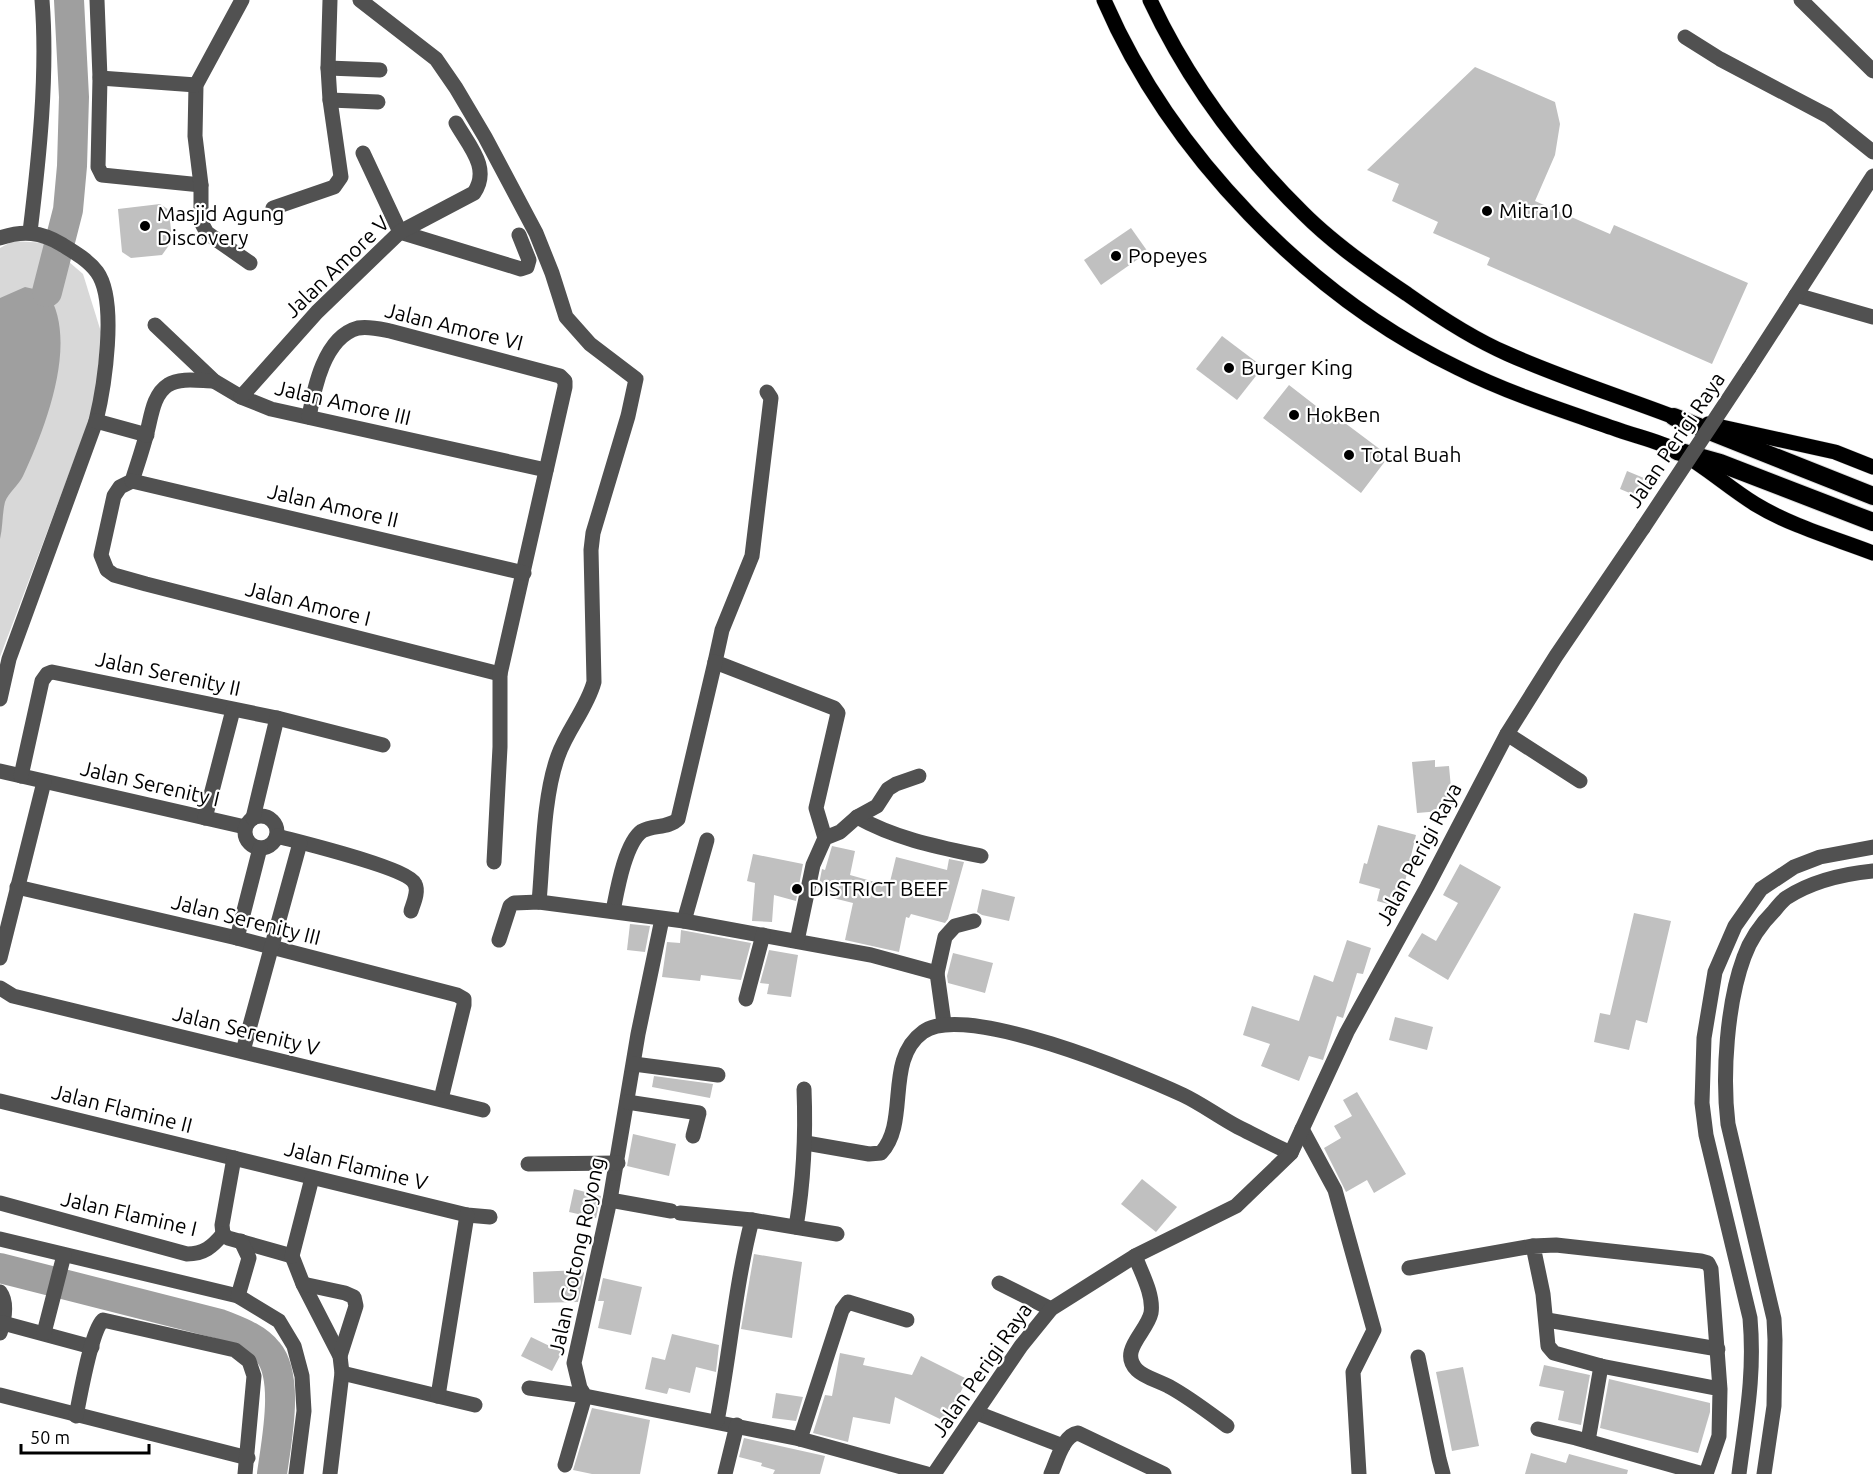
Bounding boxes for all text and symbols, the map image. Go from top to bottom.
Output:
place label: Mitra10 [1499,198,1573,222]
place label: Masjid Agung Discovery [157,201,284,249]
marker: Mitra10 [1480,204,1494,218]
street label: Jalan Amore V [279,210,394,322]
marker: Masjid Agung Discovery [138,219,152,233]
place label: Popeyes [1128,243,1207,267]
marker: Popeyes [1109,249,1123,263]
street label: Jalan Amore VI [383,297,526,355]
place label: Burger King [1241,355,1353,379]
marker: Burger King [1222,361,1236,375]
street label: Jalan Perigi Raya [1621,367,1729,512]
street label: Jalan Amore III [273,375,414,429]
place label: HokBen [1306,402,1380,426]
marker: HokBen [1287,408,1301,422]
place label: Total Buah [1361,442,1461,466]
marker: Total Buah [1342,448,1356,462]
street label: Jalan Amore II [266,478,401,532]
street label: Jalan Amore I [243,576,373,630]
street label: Jalan Serenity II [94,646,243,700]
street label: Jalan Serenity I [78,755,222,811]
street label: Jalan Perigi Raya [1370,778,1466,929]
place label: DISTRICT BEEF [809,876,948,900]
marker: DISTRICT BEEF [790,882,804,896]
street label: Jalan Serenity III [169,889,323,949]
street label: Jalan Serenity V [171,1000,323,1060]
street label: Jalan Flamine II [49,1079,195,1137]
street label: Jalan Flamine V [282,1136,431,1195]
street label: Jalan Gotong Royong [543,1155,609,1357]
street label: Jalan Flamine I [59,1186,199,1240]
street label: Jalan Perigi Raya [926,1298,1036,1441]
scale bar [21,1417,148,1455]
text: 50 m [30,1427,70,1447]

